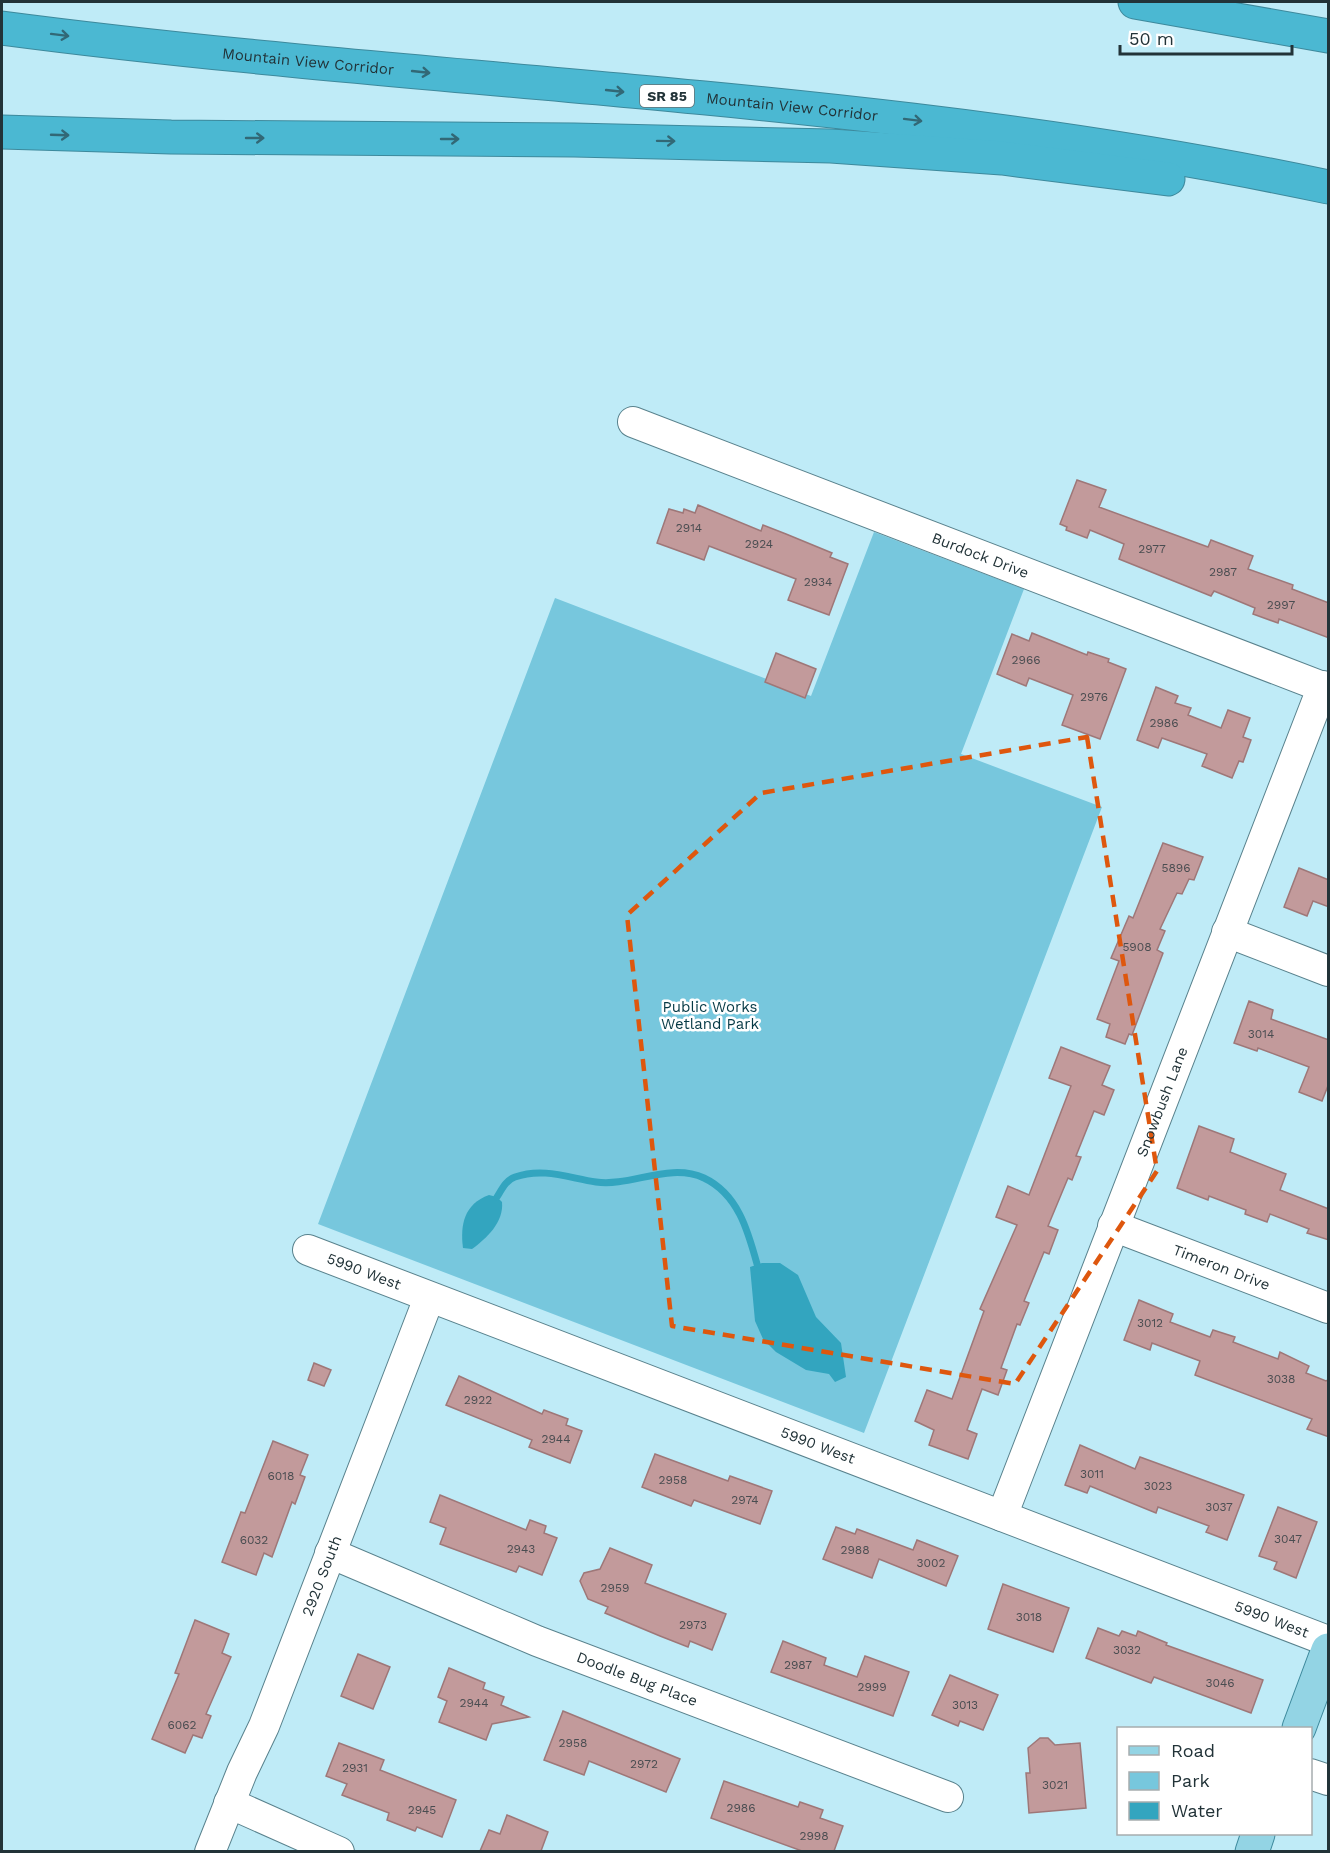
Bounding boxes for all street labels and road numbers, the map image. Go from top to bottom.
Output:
street label: Mountain View Corridor [221,44,395,79]
road number: SR 85 [640,85,694,107]
street label: Mountain View Corridor [705,89,879,125]
street label: Burdock Drive [929,529,1031,582]
street label: Snowbush Lane [1133,1044,1192,1160]
street label: Timeron Drive [1170,1241,1272,1294]
street label: 5990 West [324,1249,404,1294]
street label: 5990 West [778,1423,858,1468]
street label: 2920 South [298,1533,345,1619]
street label: 5990 West [1232,1597,1312,1642]
street label: Doodle Bug Place [574,1648,700,1710]

